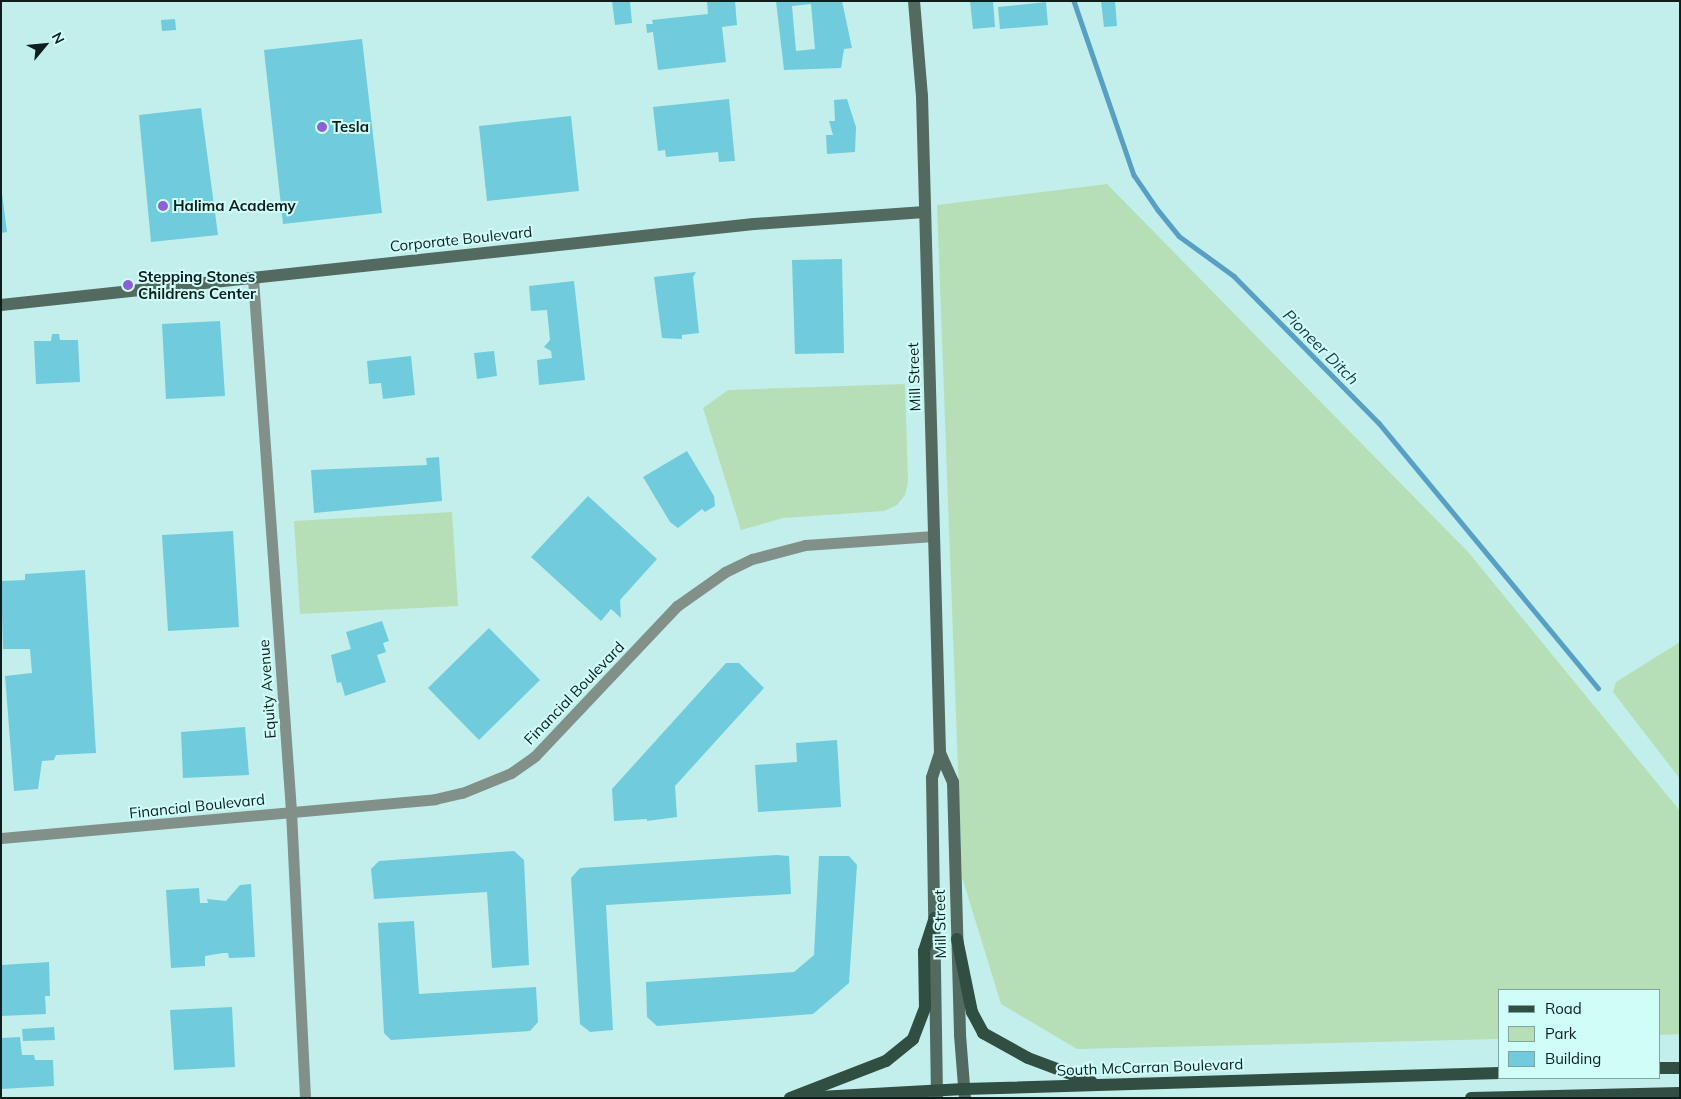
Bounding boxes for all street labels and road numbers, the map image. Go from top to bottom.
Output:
street label: Corporate Boulevard [389,223,533,255]
street label: Mill Street [904,342,924,412]
street label: Financial Boulevard [520,638,628,748]
street label: Equity Avenue [255,639,279,739]
street label: Financial Boulevard [128,790,266,822]
street label: Mill Street [930,889,950,959]
street label: South McCarran Boulevard [1056,1055,1244,1079]

